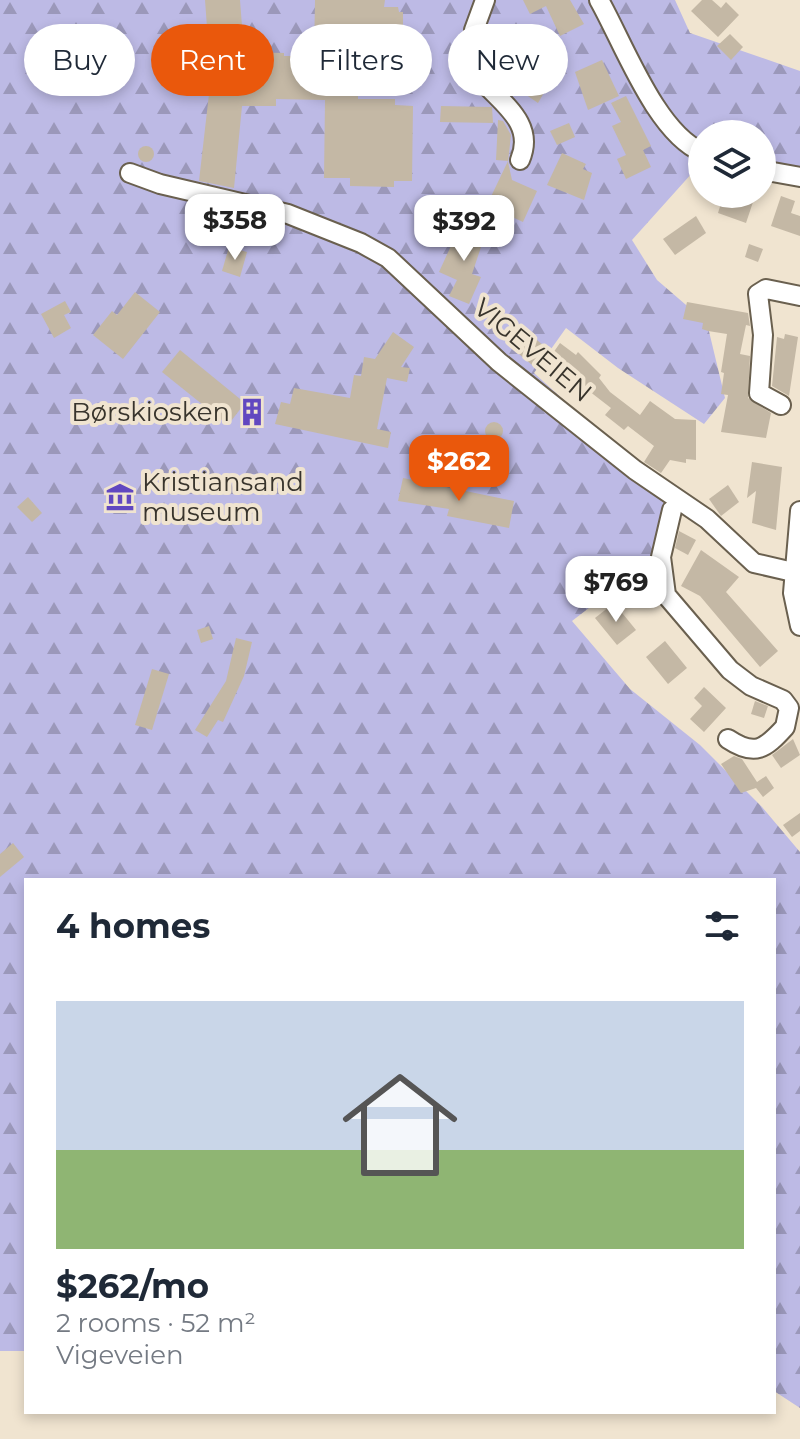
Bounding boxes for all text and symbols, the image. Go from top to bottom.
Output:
chip: Buy [24,24,135,96]
chip: Rent [151,24,274,96]
chip: Filters [290,24,432,96]
chip: New [448,24,568,96]
map controls [688,120,776,208]
button: layers [688,120,776,208]
pin: $358 [188,194,282,262]
pin: $392 [417,195,511,263]
text: $358 [203,204,267,236]
text: $392 [432,205,496,237]
street label: VIGEVEIEN [467,291,599,409]
place label: Børskiosken [71,396,230,428]
building icon: Børskiosken [237,397,267,427]
pin: $262 [412,435,506,503]
text: $262 [427,445,491,477]
place label: Kristiansand museum [142,466,304,528]
museum icon: Kristiansand museum [105,482,135,512]
pin: $769 [569,556,663,624]
text: $769 [583,566,649,598]
icon: filters [700,904,744,948]
text: 4 homes [56,905,210,947]
icon: home [328,1053,472,1197]
text: $262/mo [56,1265,209,1307]
text: 2 rooms · 52 m² [56,1307,256,1339]
text: Vigeveien [56,1339,184,1371]

